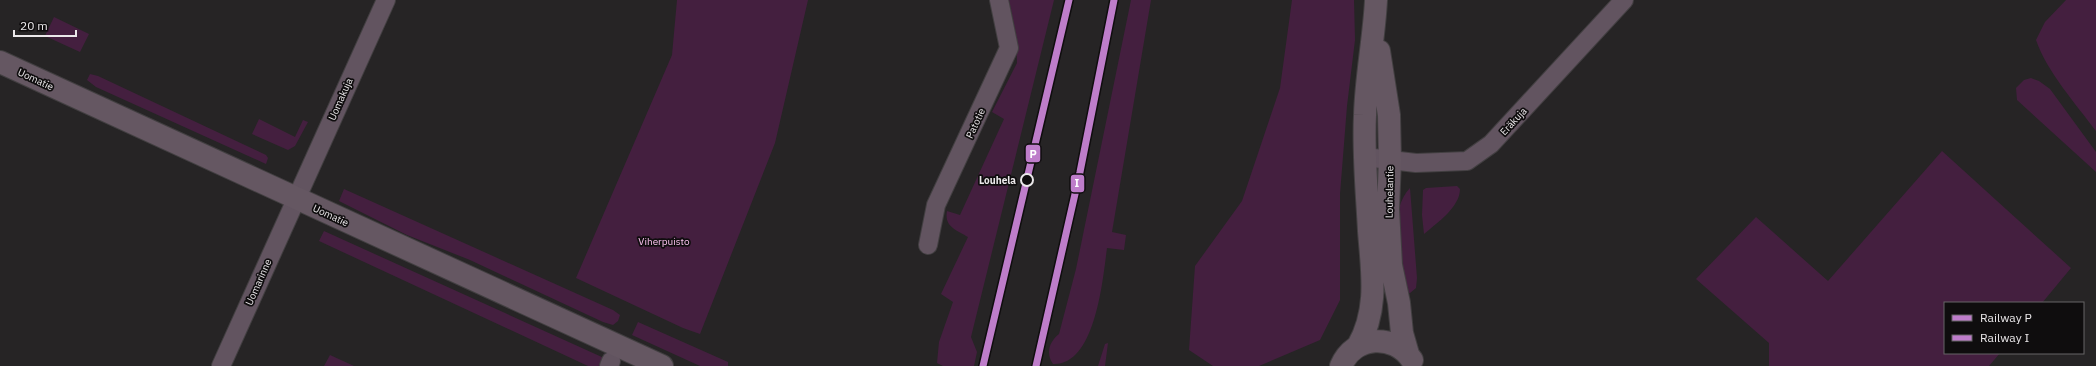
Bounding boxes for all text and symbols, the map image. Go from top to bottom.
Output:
scale bar [14,12,76,38]
text: 20 m [20,18,48,33]
street label: Uomatie [16,66,56,94]
street label: Uomakuja [325,75,356,122]
street label: Eräkuja [1497,104,1530,138]
street label: Patotie [963,106,988,140]
line badge: P [1025,144,1041,163]
text: P [1029,147,1037,161]
street label: Louhelantie [1383,165,1396,218]
marker: Louhela [1020,173,1034,187]
place label: Louhela [979,174,1016,187]
line badge: I [1070,174,1085,193]
text: I [1075,176,1080,190]
street label: Uomatie [311,202,351,230]
park label: Viherpuisto [638,235,690,248]
street label: Uomarinne [242,257,275,307]
legend [1944,302,2084,354]
text: Railway P [1980,310,2032,325]
text: Railway I [1980,330,2029,345]

